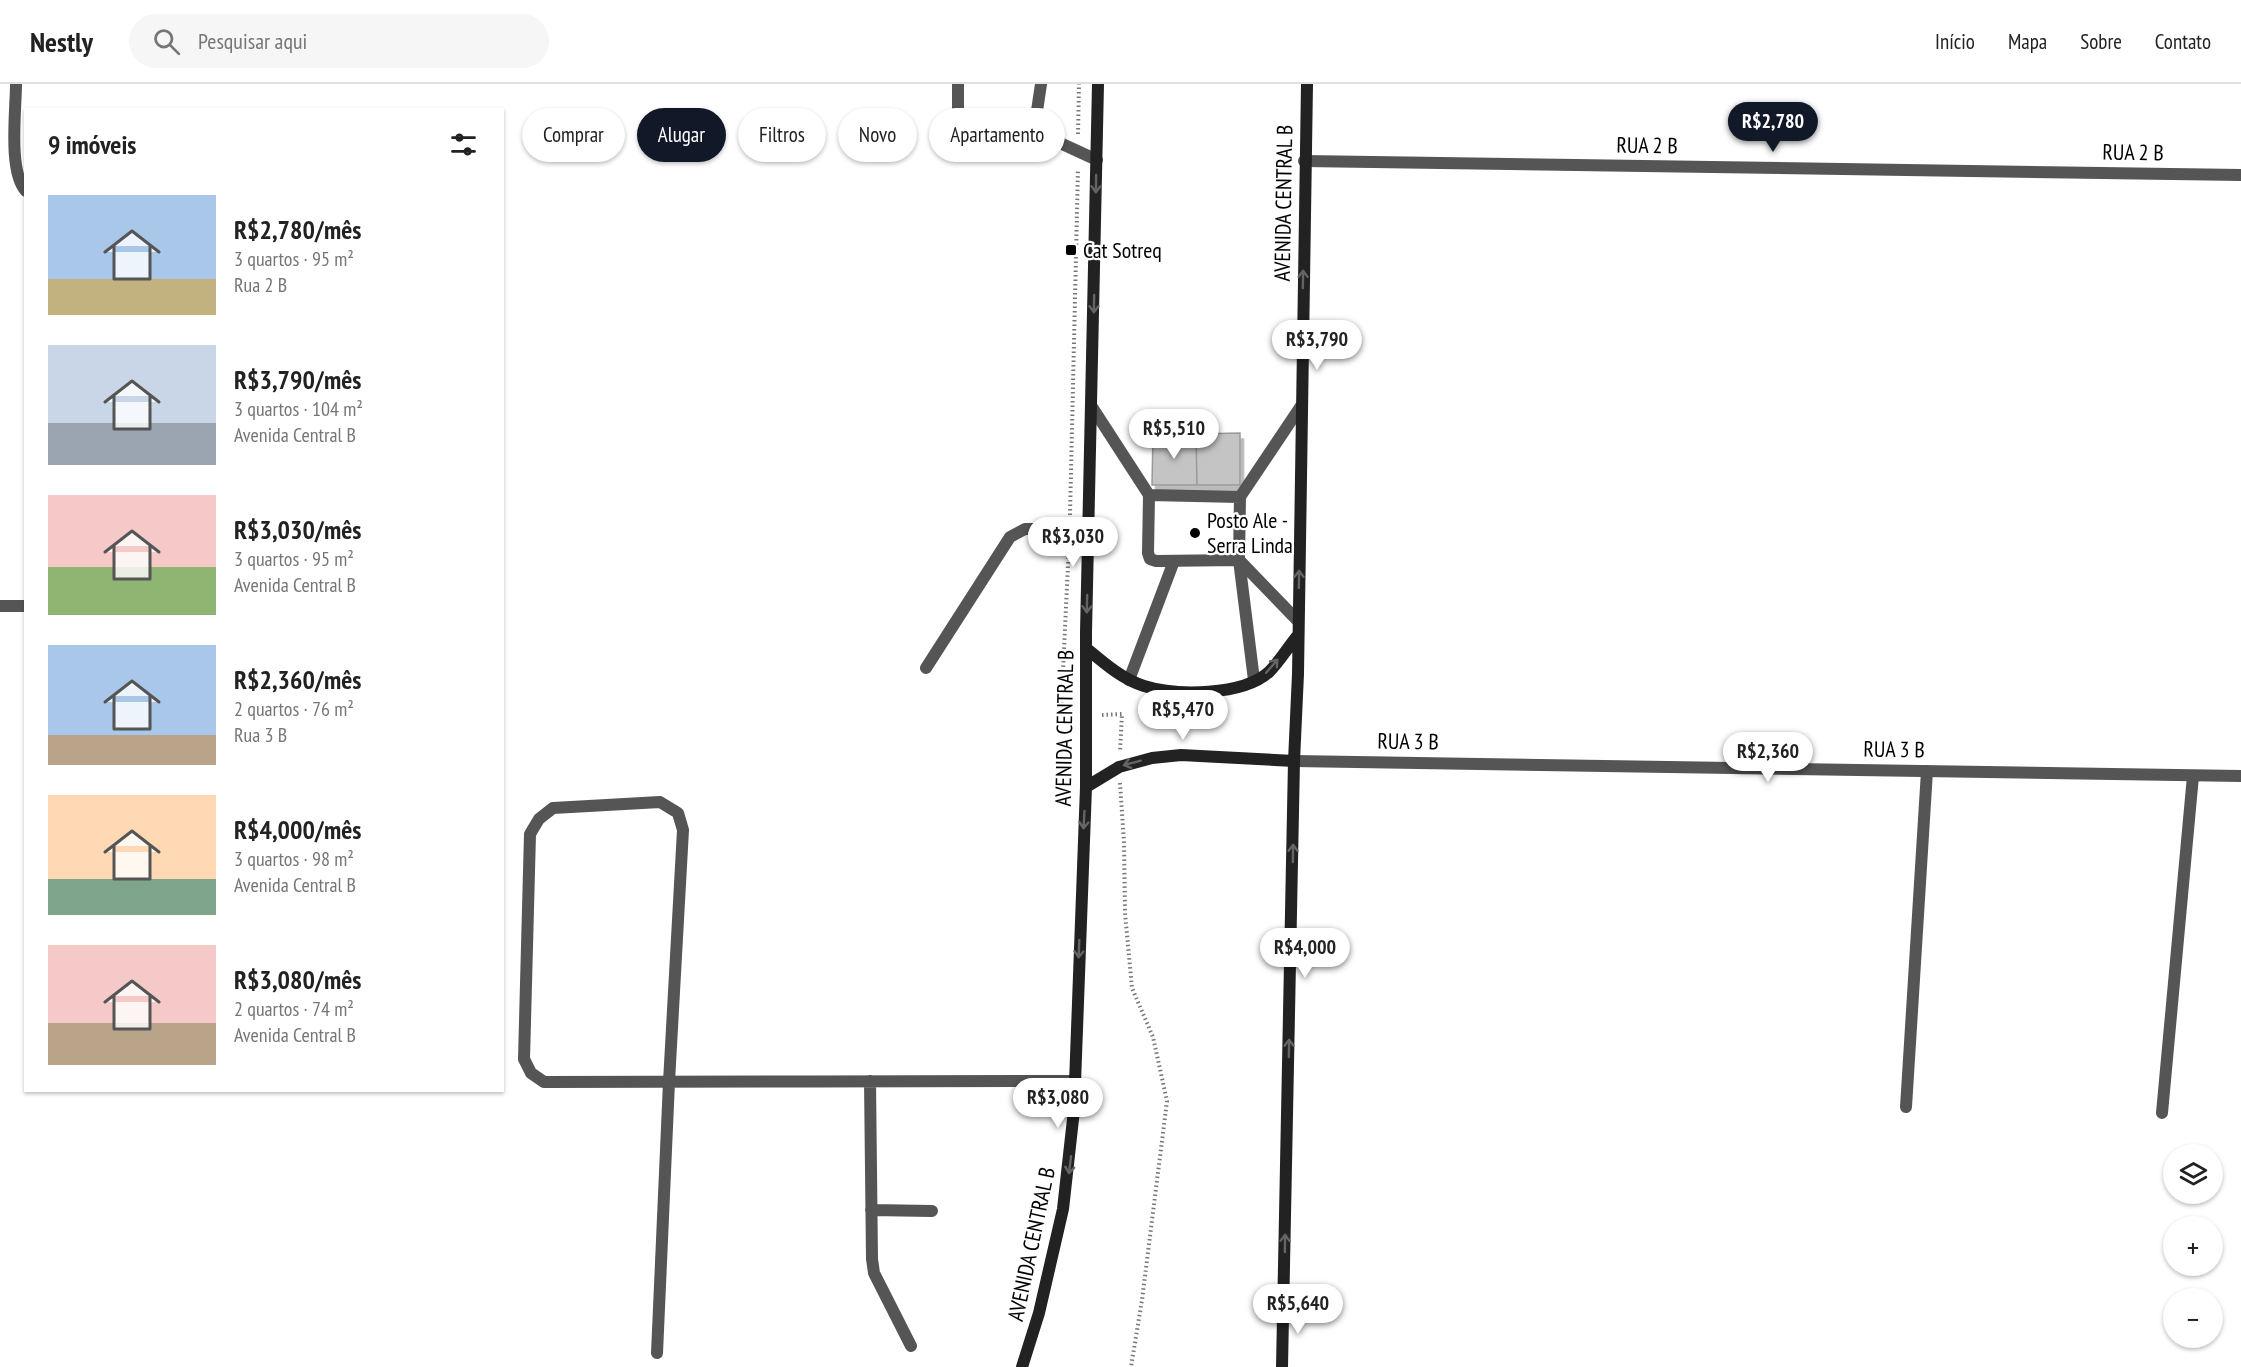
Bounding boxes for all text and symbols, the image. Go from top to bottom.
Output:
search box [129,14,549,68]
text: Nestly [30,23,93,60]
icon: search [150,25,183,58]
text: Pesquisar aqui [198,27,307,55]
text: Início [1935,28,1975,55]
text: Mapa [2008,28,2047,55]
text: Sobre [2080,28,2122,55]
text: Contato [2155,28,2211,55]
pin: R$2,780 [1718,102,1828,153]
chip: Comprar [522,108,625,162]
chip: Alugar [637,108,726,162]
chip: Filtros [738,108,826,162]
chip: Novo [838,108,917,162]
chip: Apartamento [929,108,1065,162]
text: R$2,780 [1742,108,1804,134]
street label: AVENIDA CENTRAL B [1268,124,1298,282]
text: 9 imóveis [48,128,136,161]
icon: filters [447,128,480,161]
street label: RUA 2 B [1616,130,1678,160]
street label: RUA 2 B [2102,137,2164,167]
one-way arrow [1091,174,1102,194]
text: R$2,780/mês [234,213,361,246]
icon: home [96,219,168,291]
place label: Cat Sotreq [1083,236,1162,264]
marker: Cat Sotreq [1064,243,1078,257]
text: 3 quartos · 95 m² [234,246,354,272]
one-way arrow [1297,269,1309,289]
text: Rua 2 B [234,272,287,298]
one-way arrow [1088,294,1100,314]
pin: R$3,790 [1262,320,1372,371]
text: R$3,790 [1286,326,1348,352]
text: R$3,790/mês [234,363,361,396]
icon: home [96,369,168,441]
text: 3 quartos · 104 m² [234,396,363,422]
pin: R$5,510 [1119,409,1229,460]
text: R$5,510 [1143,415,1205,441]
text: Avenida Central B [234,422,356,448]
place label: Posto Ale - Serra Linda [1207,506,1293,559]
text: R$3,030/mês [234,513,361,546]
pin: R$3,030 [1018,517,1128,568]
icon: home [96,519,168,591]
text: R$3,030 [1042,523,1104,549]
marker: Posto Ale - Serra Linda [1188,526,1202,540]
text: 3 quartos · 95 m² [234,546,354,572]
one-way arrow [1293,569,1304,589]
text: Avenida Central B [234,572,356,598]
one-way arrow [1081,594,1093,614]
street label: AVENIDA CENTRAL B [1049,649,1079,807]
one-way arrow [1266,658,1279,674]
text: R$2,360/mês [234,663,361,696]
icon: home [96,669,168,741]
pin: R$5,470 [1128,690,1238,741]
text: 2 quartos · 76 m² [234,696,354,722]
text: R$5,470 [1152,696,1214,722]
text: Rua 3 B [234,722,287,748]
street label: RUA 3 B [1377,726,1439,756]
pin: R$2,360 [1713,732,1823,783]
street label: RUA 3 B [1863,734,1925,764]
text: R$2,360 [1737,738,1799,764]
one-way arrow [1123,758,1142,770]
one-way arrow [1079,810,1090,829]
text: R$4,000/mês [234,813,361,846]
icon: home [96,819,168,891]
one-way arrow [1287,844,1298,864]
text: 3 quartos · 98 m² [234,846,354,872]
text: Avenida Central B [234,872,356,898]
pin: R$4,000 [1250,928,1360,979]
text: R$4,000 [1274,934,1336,960]
one-way arrow [1073,938,1085,958]
text: R$3,080/mês [234,963,361,996]
icon: home [96,969,168,1041]
text: 2 quartos · 74 m² [234,996,354,1022]
text: Avenida Central B [234,1022,356,1048]
one-way arrow [1283,1038,1295,1058]
pin: R$3,080 [1003,1078,1113,1129]
text: R$3,080 [1027,1084,1089,1110]
map controls [2163,1144,2223,1348]
button: layers [2163,1144,2223,1204]
one-way arrow [1064,1154,1075,1174]
street label: AVENIDA CENTRAL B [1001,1164,1061,1324]
button: + [2163,1216,2223,1276]
one-way arrow [1279,1233,1291,1253]
pin: R$5,640 [1243,1284,1353,1335]
button: − [2163,1288,2223,1348]
text: R$5,640 [1267,1290,1329,1316]

